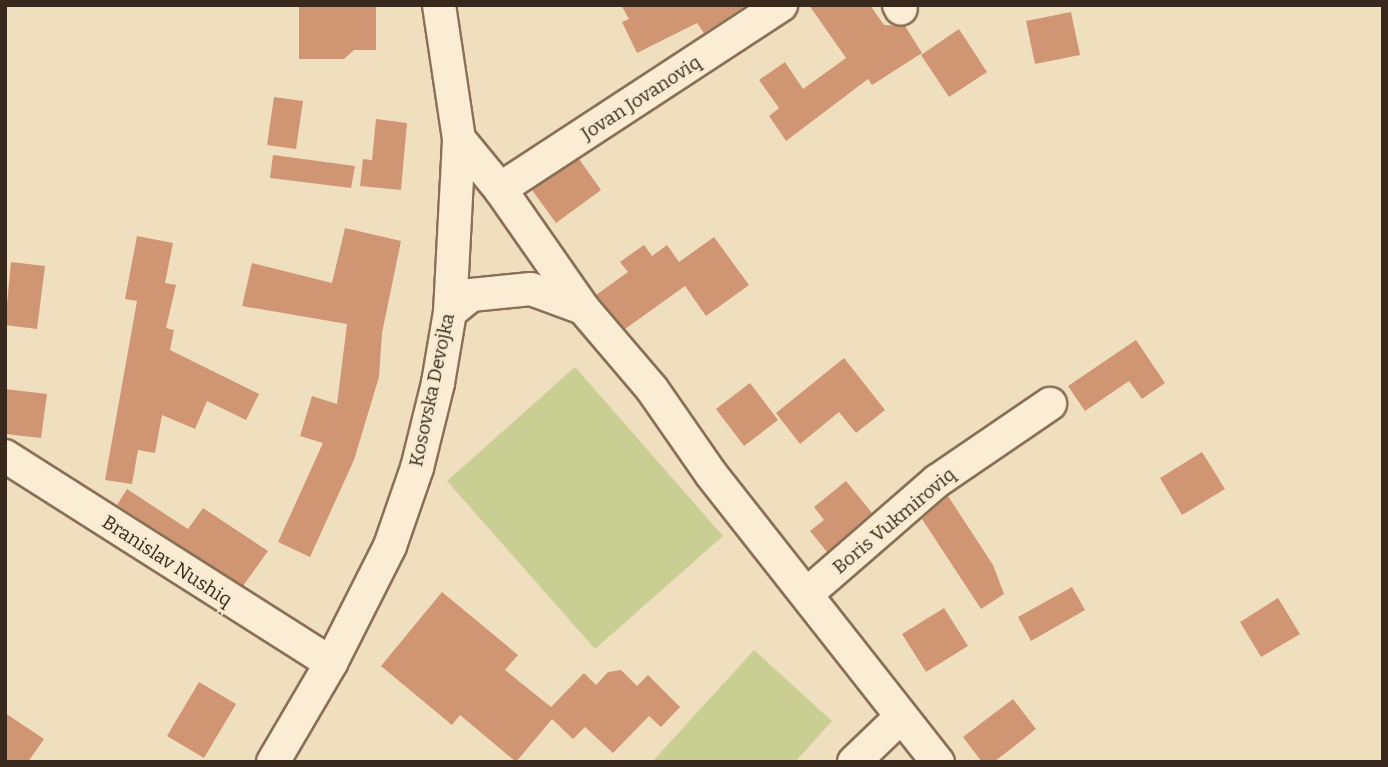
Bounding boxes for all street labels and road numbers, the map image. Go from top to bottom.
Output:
street label: Jovan Jovanoviq [577,51,705,145]
street label: Kosovska Devojka [405,311,459,469]
street label: Boris Vukmiroviq [828,463,960,579]
street label: Branislav Nushiq [98,511,236,611]

